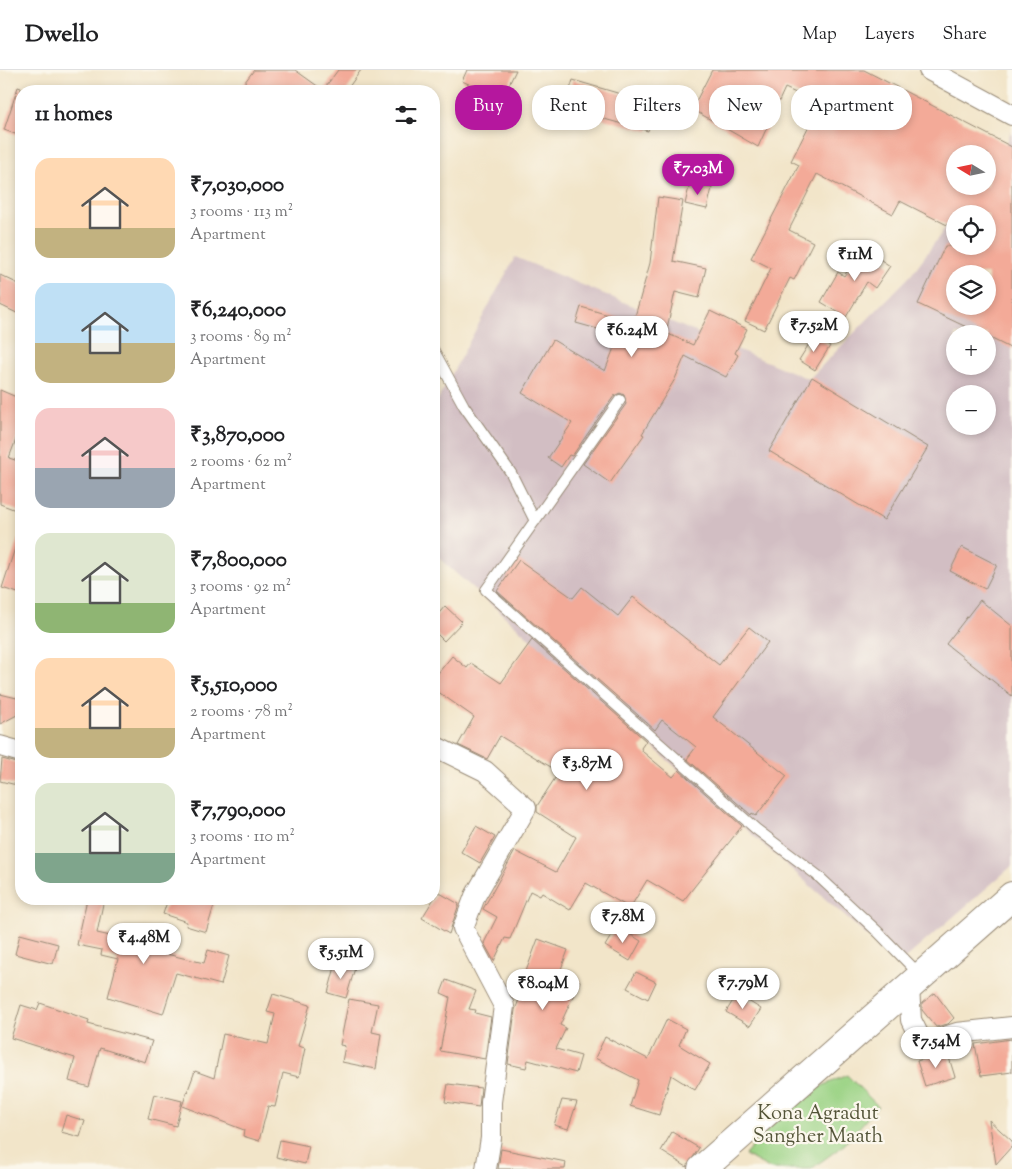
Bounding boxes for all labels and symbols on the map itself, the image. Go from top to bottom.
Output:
north arrow [946,145,996,195]
pin: ₹7.03M [657,154,739,196]
pin: ₹11M [825,240,885,282]
pin: ₹7.52M [773,310,855,353]
pin: ₹6.24M [591,316,673,358]
pin: ₹3.87M [546,748,628,791]
pin: ₹7.8M [588,902,658,944]
pin: ₹4.48M [103,922,185,965]
pin: ₹5.51M [300,938,382,980]
pin: ₹8.04M [502,968,584,1011]
pin: ₹7.79M [702,968,784,1010]
pin: ₹7.54M [895,1026,977,1069]
park label: Kona Agradut Sangher Maath [753,1100,883,1152]

